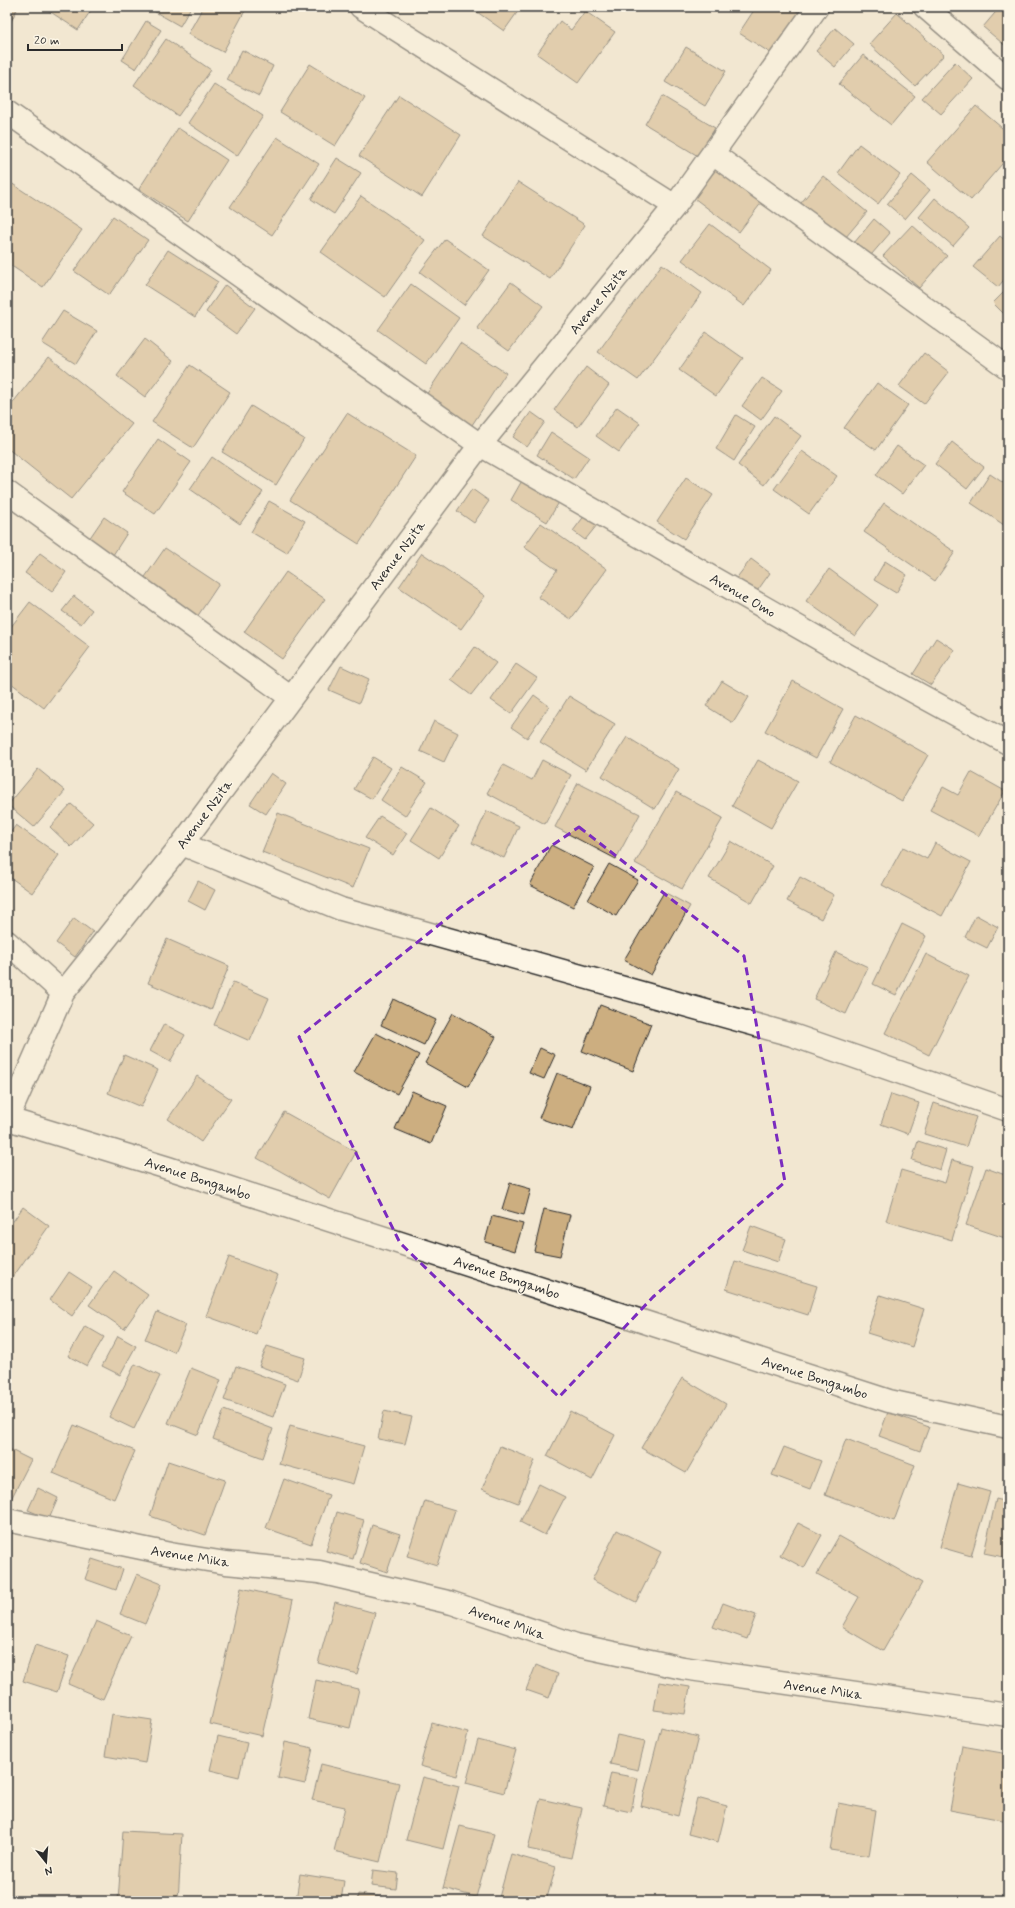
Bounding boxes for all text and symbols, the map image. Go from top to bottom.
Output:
scale bar [28,26,122,52]
text: 20 m [34,33,60,49]
street label: Avenue Nzita [566,262,632,338]
street label: Avenue Nzita [366,517,430,594]
street label: Avenue Omo [706,570,779,622]
street label: Avenue Nzita [173,776,237,853]
street label: Avenue Bongambo [142,1153,253,1206]
street label: Avenue Bongambo [451,1252,562,1305]
street label: Avenue Bongambo [759,1352,870,1405]
street label: Avenue Mika [149,1542,231,1572]
street label: Avenue Mika [466,1601,548,1645]
street label: Avenue Mika [782,1676,864,1705]
north arrow [26,1842,66,1882]
text: N [43,1863,54,1878]

